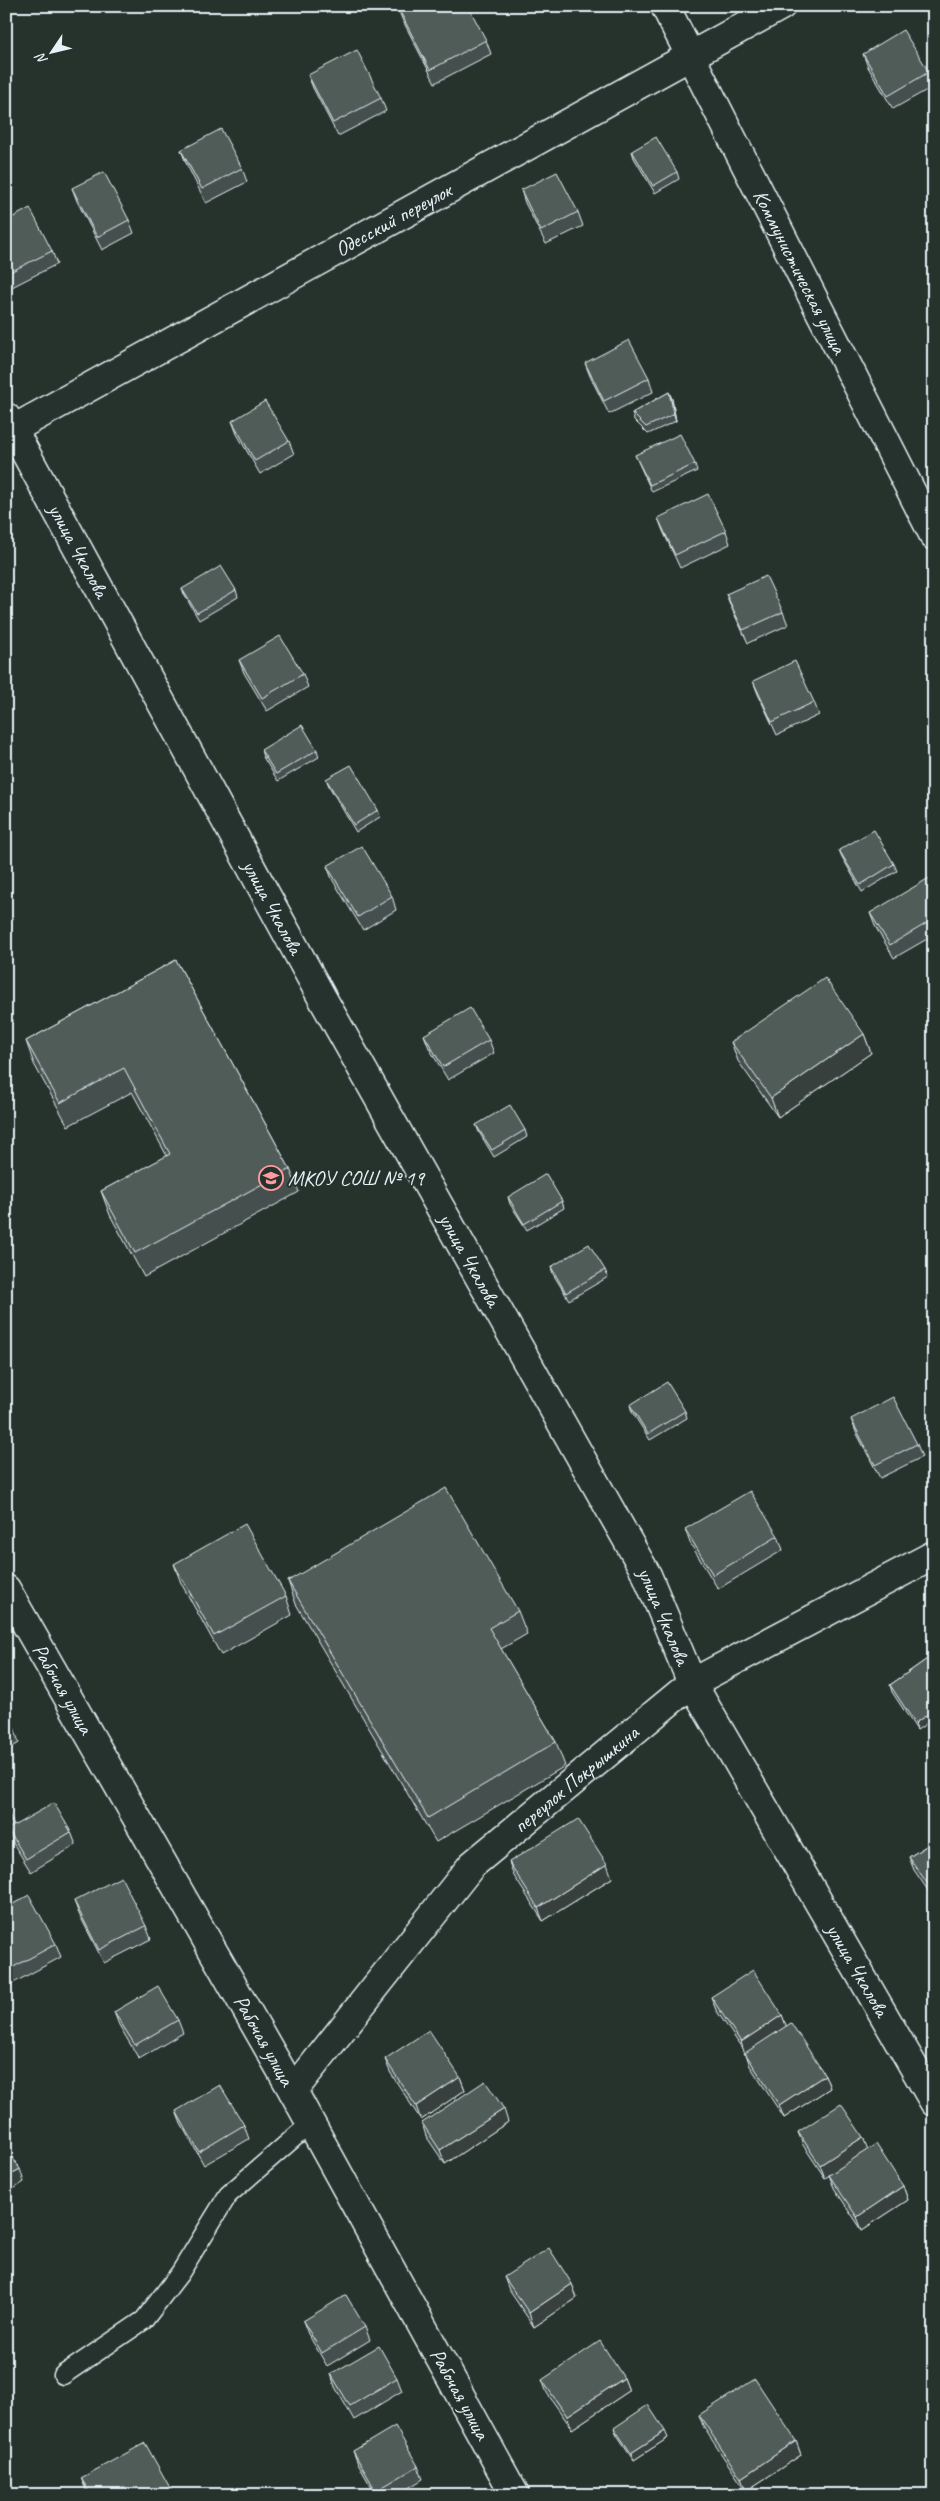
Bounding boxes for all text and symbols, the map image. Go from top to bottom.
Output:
north arrow [28,28,78,78]
text: N [31,49,51,68]
street label: Одесский переулок [330,176,458,262]
street label: Коммунистическая улица [747,185,853,360]
street label: улица Чкалова [42,497,116,604]
street label: улица Чкалова [236,854,310,961]
school or university icon: МКОУ СОШ № 19 [258,1165,284,1191]
place label: МКОУ СОШ № 19 [288,1165,426,1191]
street label: улица Чкалова [432,1207,507,1313]
street label: улица Чкалова [631,1561,697,1671]
street label: Рабочая улица [27,1639,100,1740]
street label: переулок Покрышкина [508,1719,645,1839]
street label: улица Чкалова [820,1917,896,2023]
street label: Рабочая улица [228,1990,301,2092]
street label: Рабочая улица [424,2344,497,2446]

